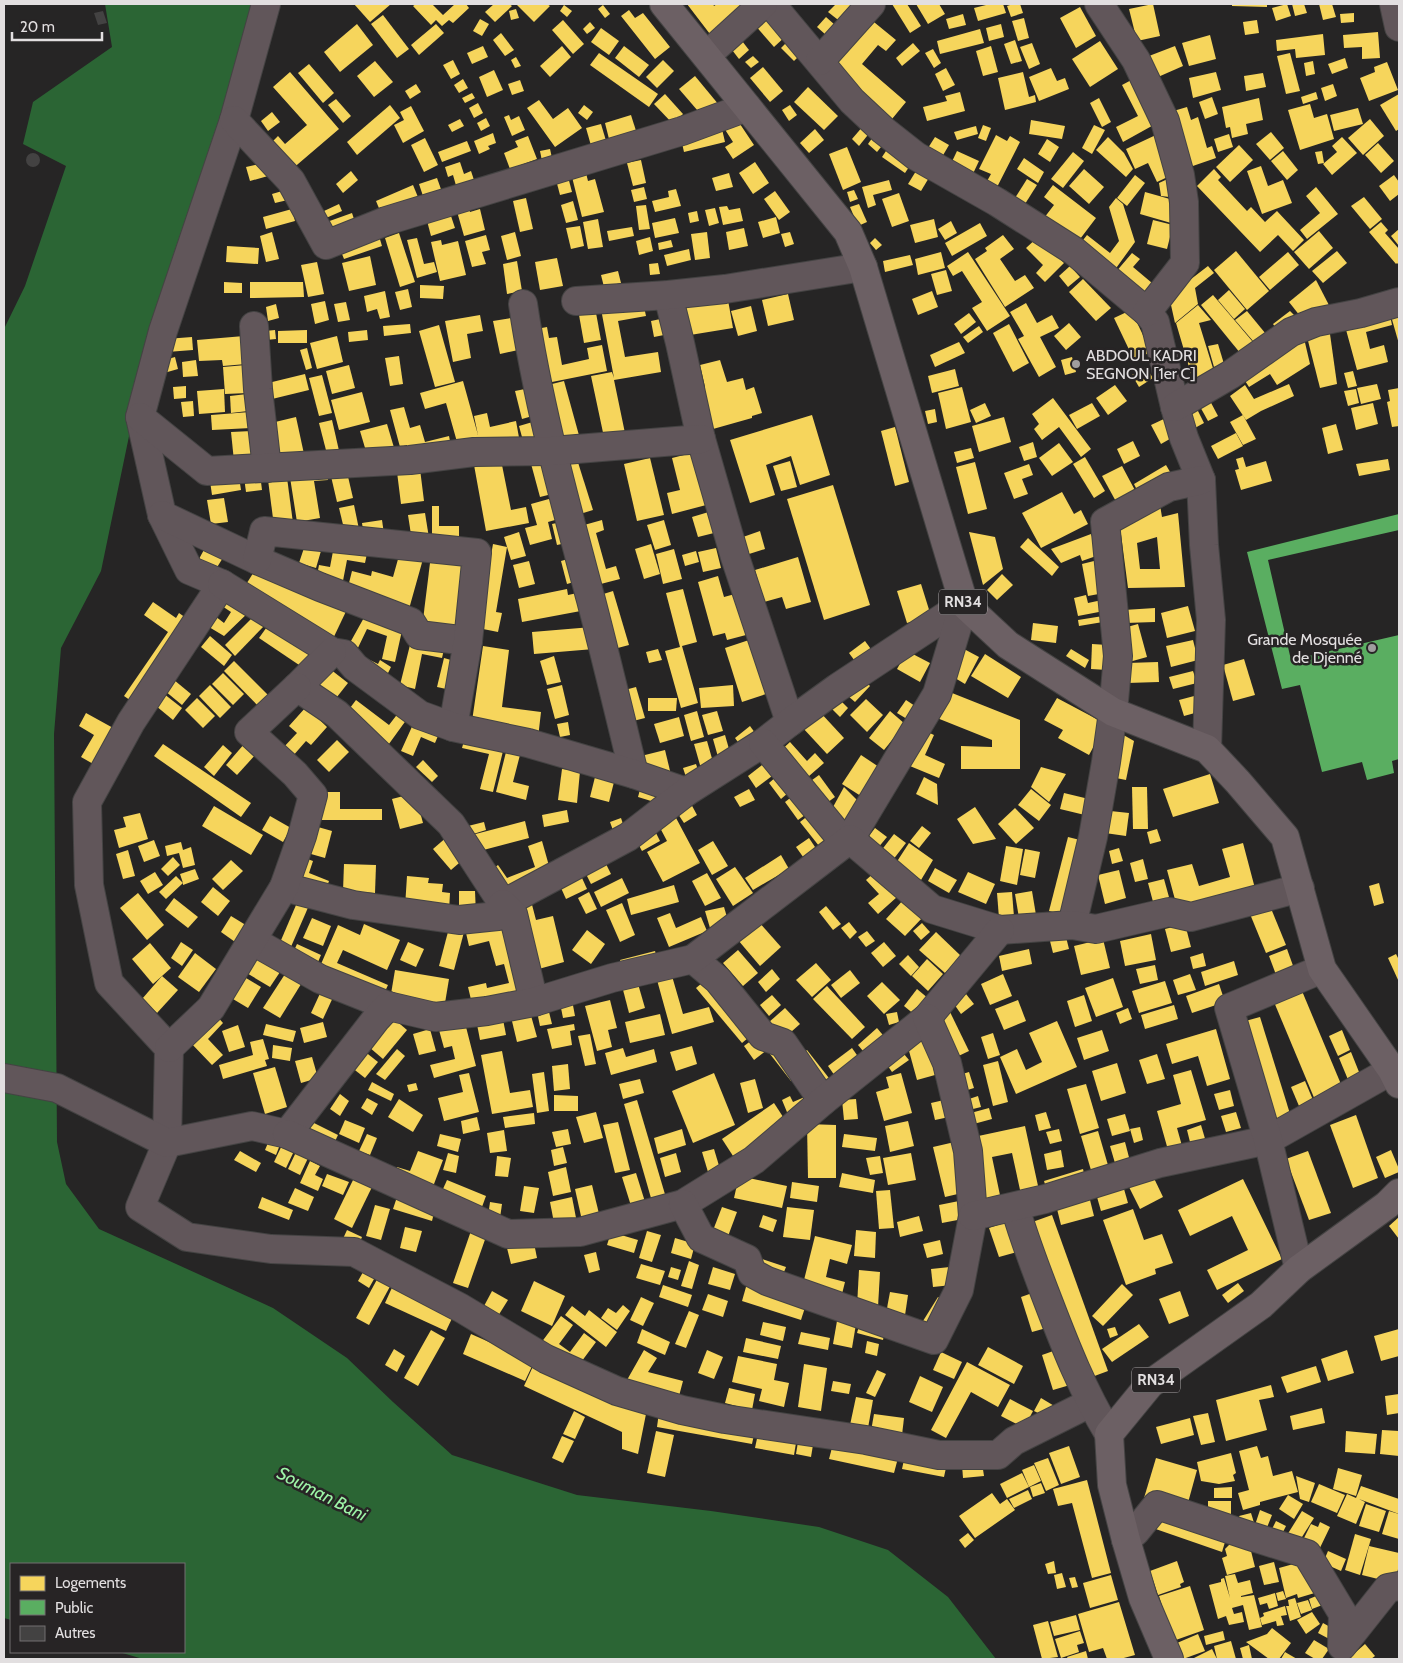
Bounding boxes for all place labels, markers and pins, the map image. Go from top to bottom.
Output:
place label: ABDOUL KADRI SEGNON [1er C] [1086,346,1197,383]
marker: ABDOUL KADRI SEGNON [1er C] [1070,358,1082,370]
place label: Grande Mosquée de Djenné [1247,630,1362,667]
marker: Grande Mosquée de Djenné [1366,642,1378,654]

